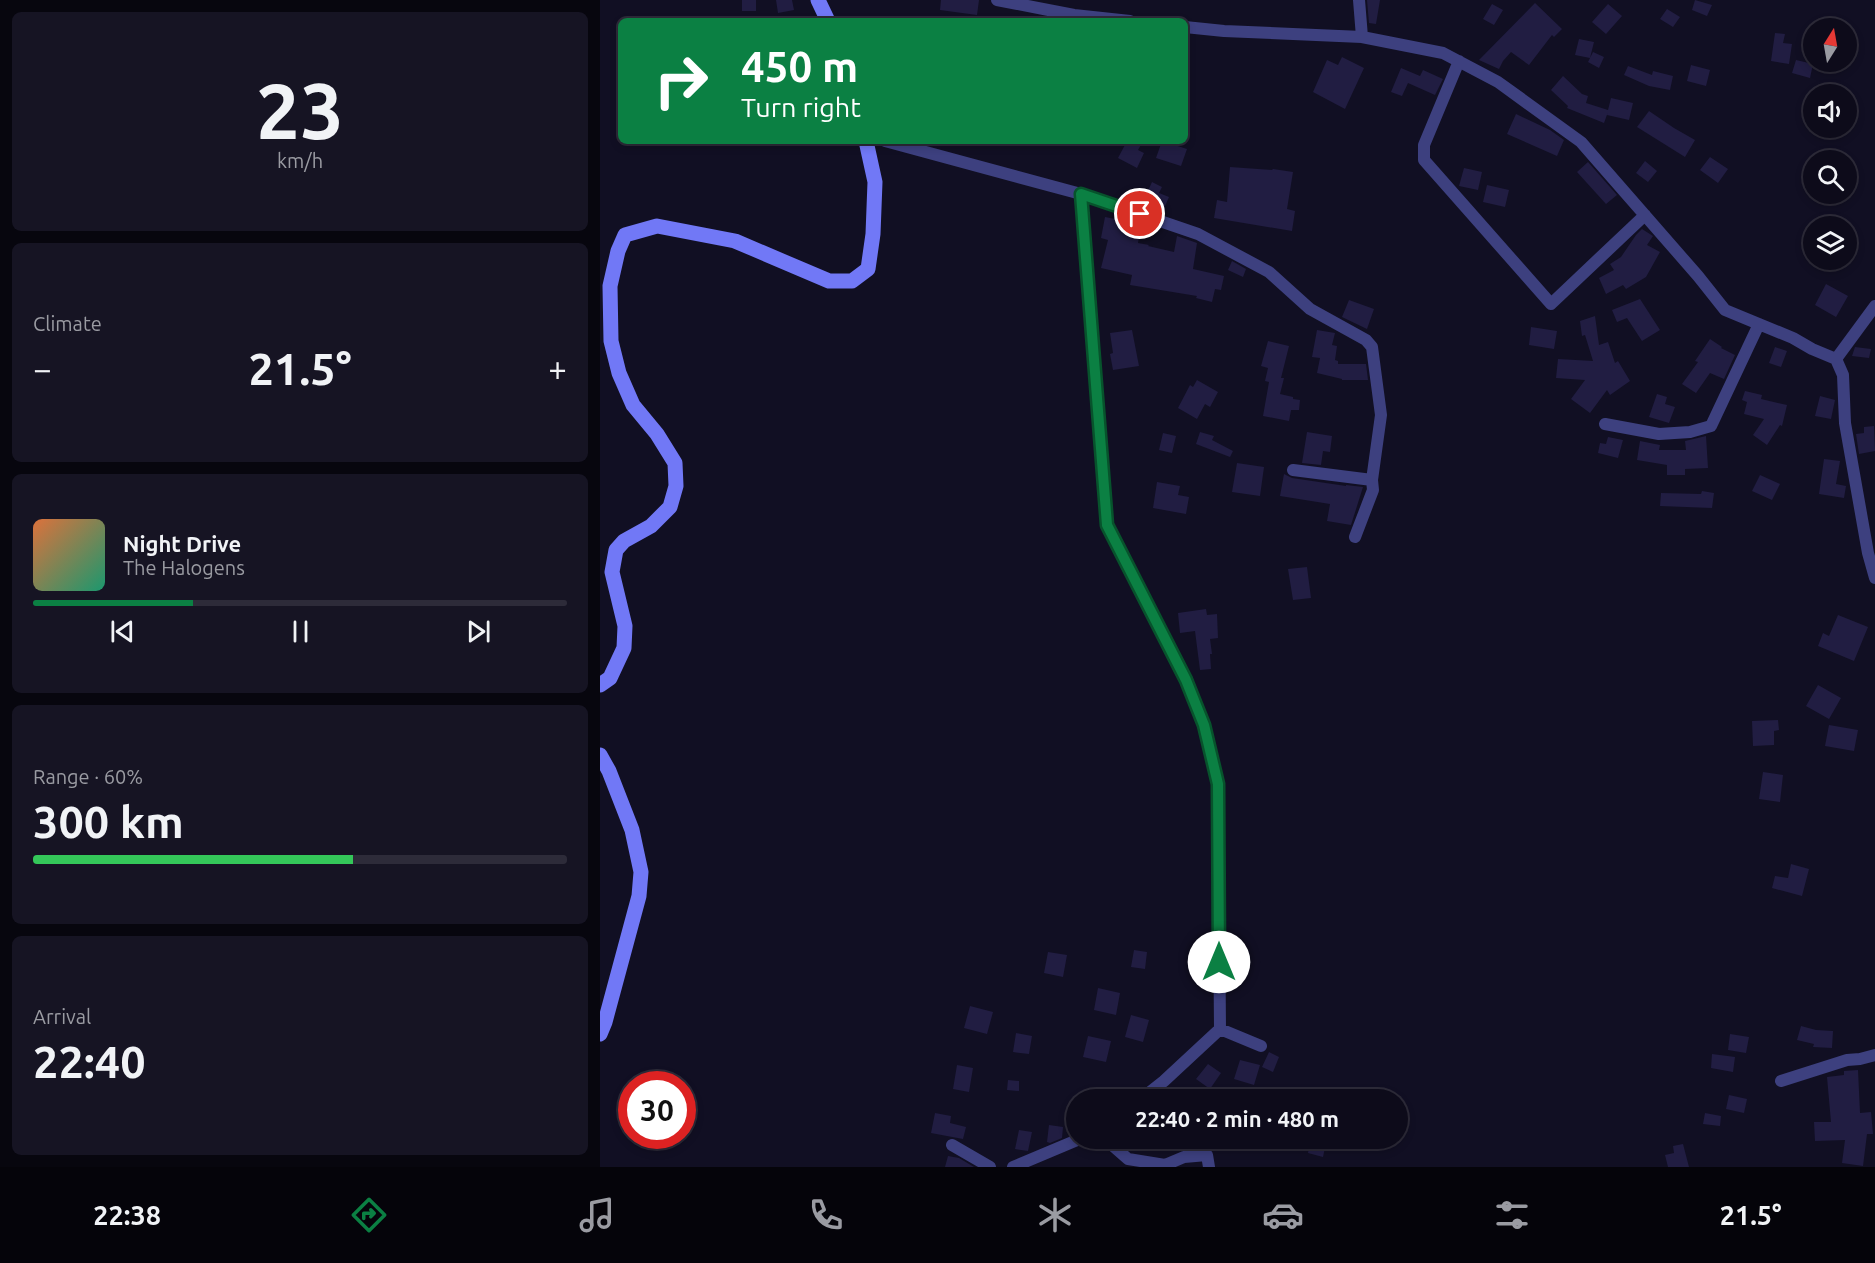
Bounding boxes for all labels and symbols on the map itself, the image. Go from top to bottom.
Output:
north arrow [1803,18,1857,72]
pin [1114,188,1165,239]
position arrow [1187,930,1251,994]
speed limit sign: 30 [618,1071,696,1149]

